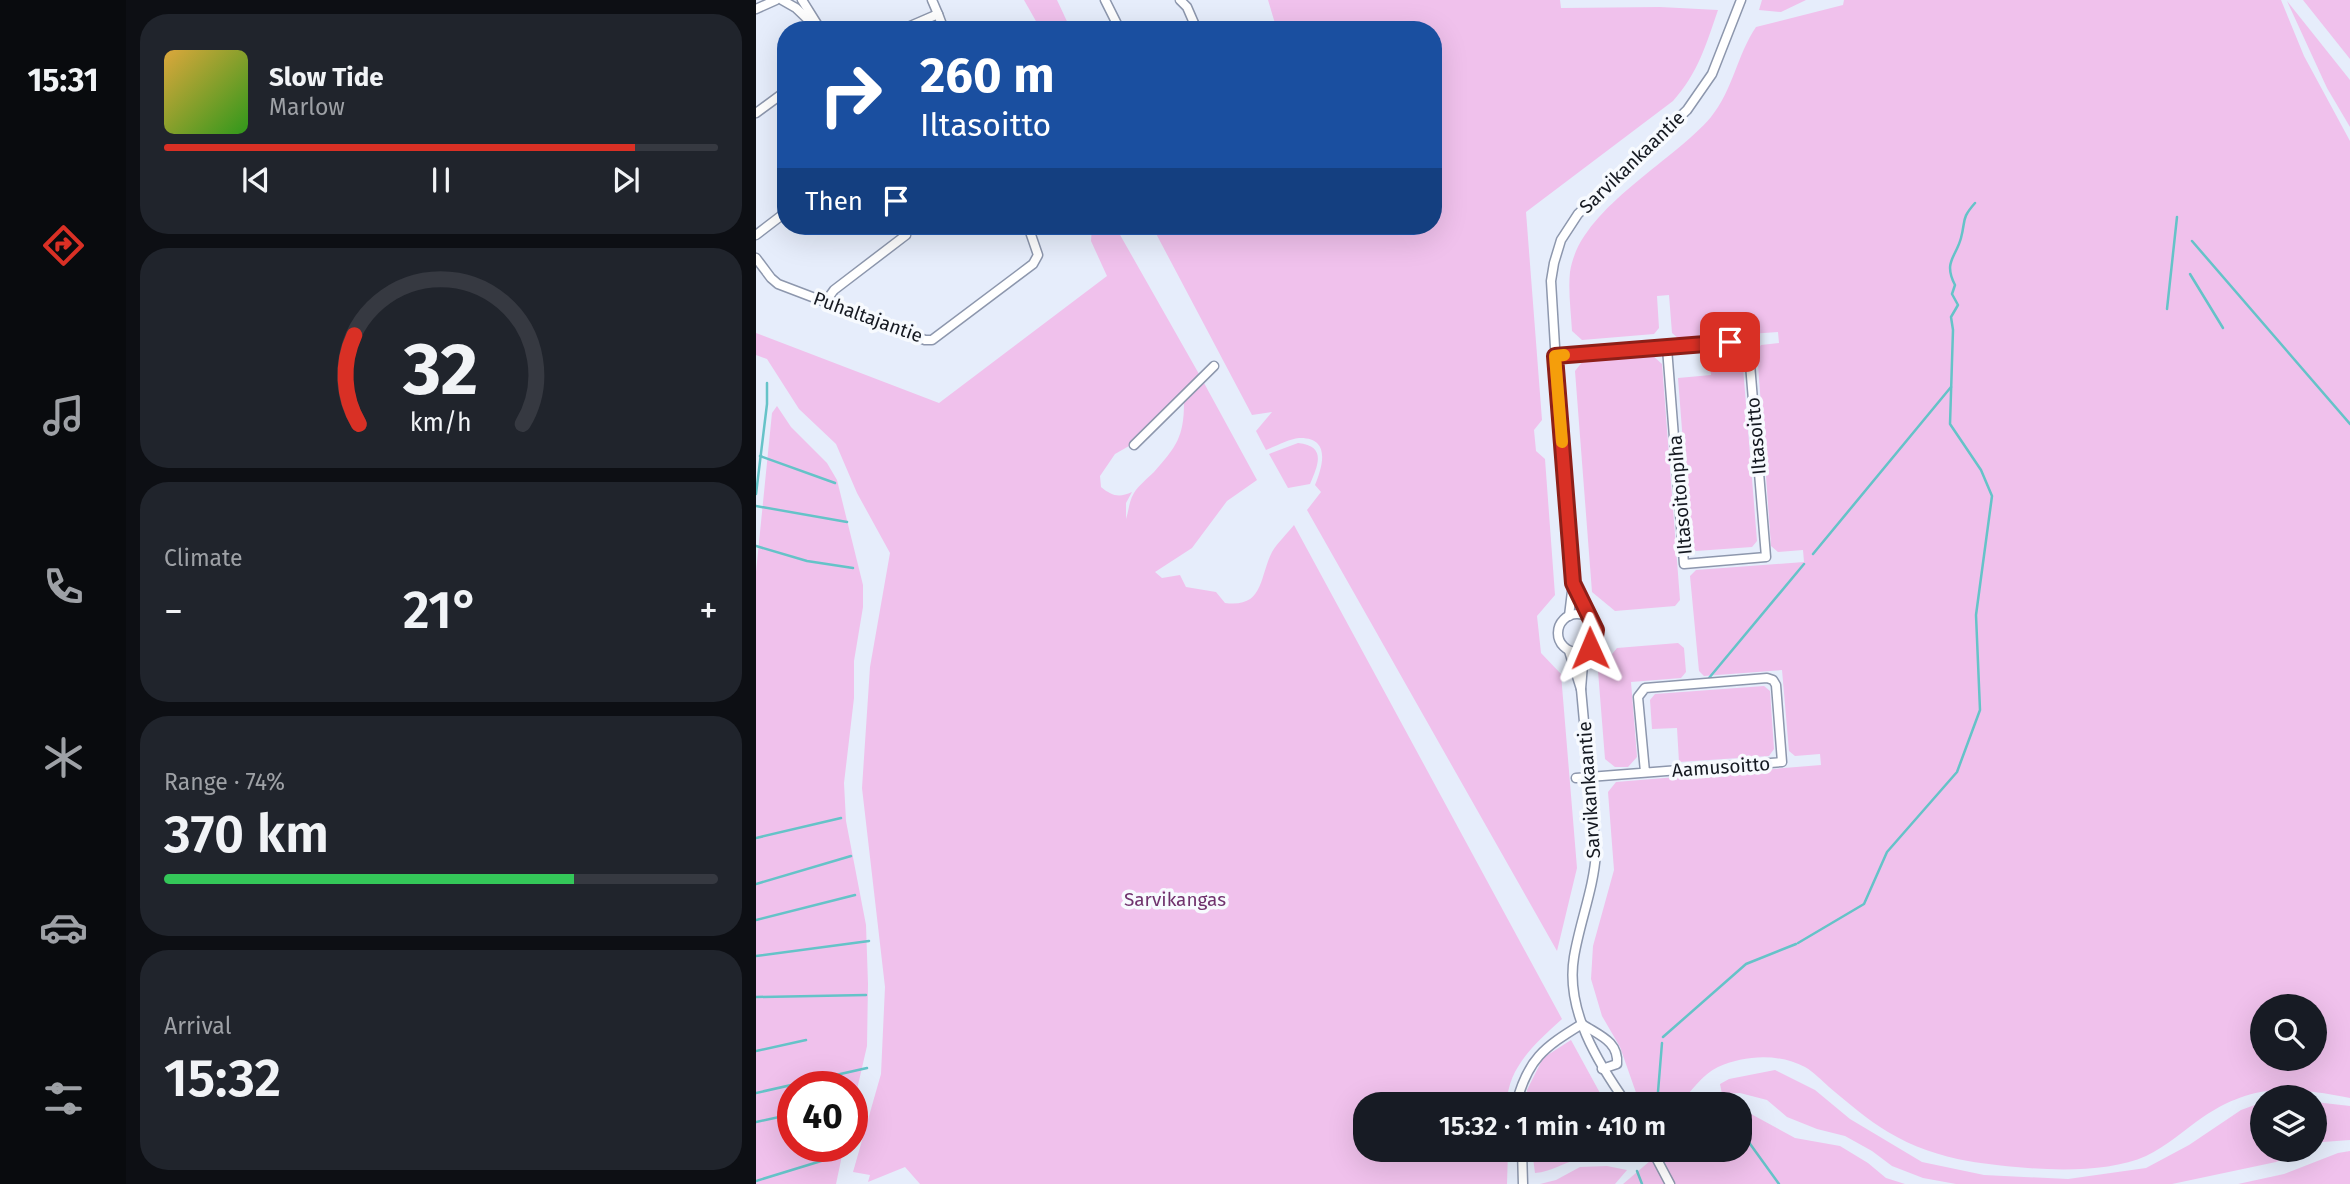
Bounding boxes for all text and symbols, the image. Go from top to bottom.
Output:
text: 260 m [920,46,1055,105]
icon: right [805,49,896,140]
text: 15:31 [28,61,98,99]
text: Slow Tide [269,62,384,93]
text: Marlow [269,93,345,121]
text: Iltasoitto [920,106,1051,144]
street label: Sarvikankaantie [1575,106,1689,218]
icon: previous [237,161,275,199]
icon: pause [422,161,460,199]
icon: next [607,161,645,199]
icon: arrive [877,182,915,220]
text: Then [805,186,863,217]
icon: directions [39,221,88,270]
street label: Puhaltajantie [810,287,926,347]
pin [1700,312,1760,372]
icon: arrive [1711,323,1749,361]
text: 32 [403,326,478,413]
icon: music [39,391,88,440]
street label: Iltasoitto [1741,396,1771,476]
text: km/h [410,408,472,438]
street label: Iltasoitonpiha [1663,434,1697,556]
text: Climate [164,544,243,572]
icon: phone [39,562,88,611]
text: 21° [403,579,479,642]
text: − [164,588,183,634]
text: + [699,588,718,634]
position arrow [1553,611,1627,685]
street label: Sarvikankaantie [1573,721,1605,859]
icon: climate [39,733,88,782]
street label: Aamusoitto [1671,752,1771,782]
text: Range · 74% [164,768,285,796]
text: 370 km [164,803,329,866]
park label: Sarvikangas [1124,888,1226,911]
icon: car [39,903,88,952]
map controls [2250,994,2327,1162]
button: search [2250,994,2327,1071]
text: Arrival [164,1012,231,1040]
text: 15:32 [164,1047,281,1110]
speed limit sign: 40 [777,1071,868,1162]
icon: filters [39,1074,88,1123]
button: layers [2250,1085,2327,1162]
text: 15:32 · 1 min · 410 m [1439,1111,1666,1142]

